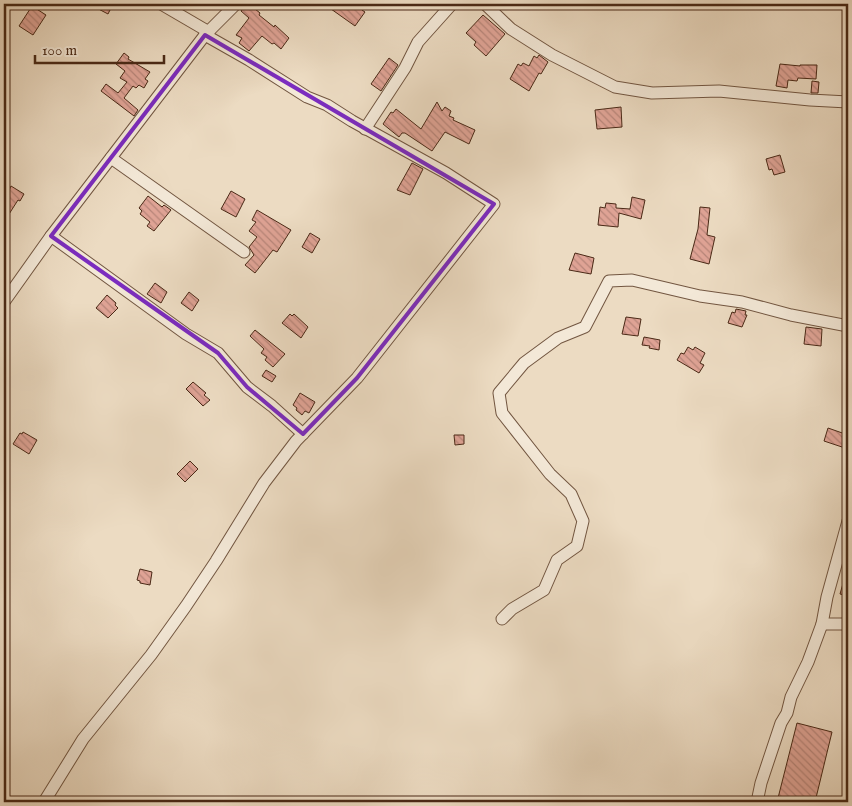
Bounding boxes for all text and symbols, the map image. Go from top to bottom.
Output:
scale bar [35,32,164,64]
text: 100 m [42,41,78,60]

